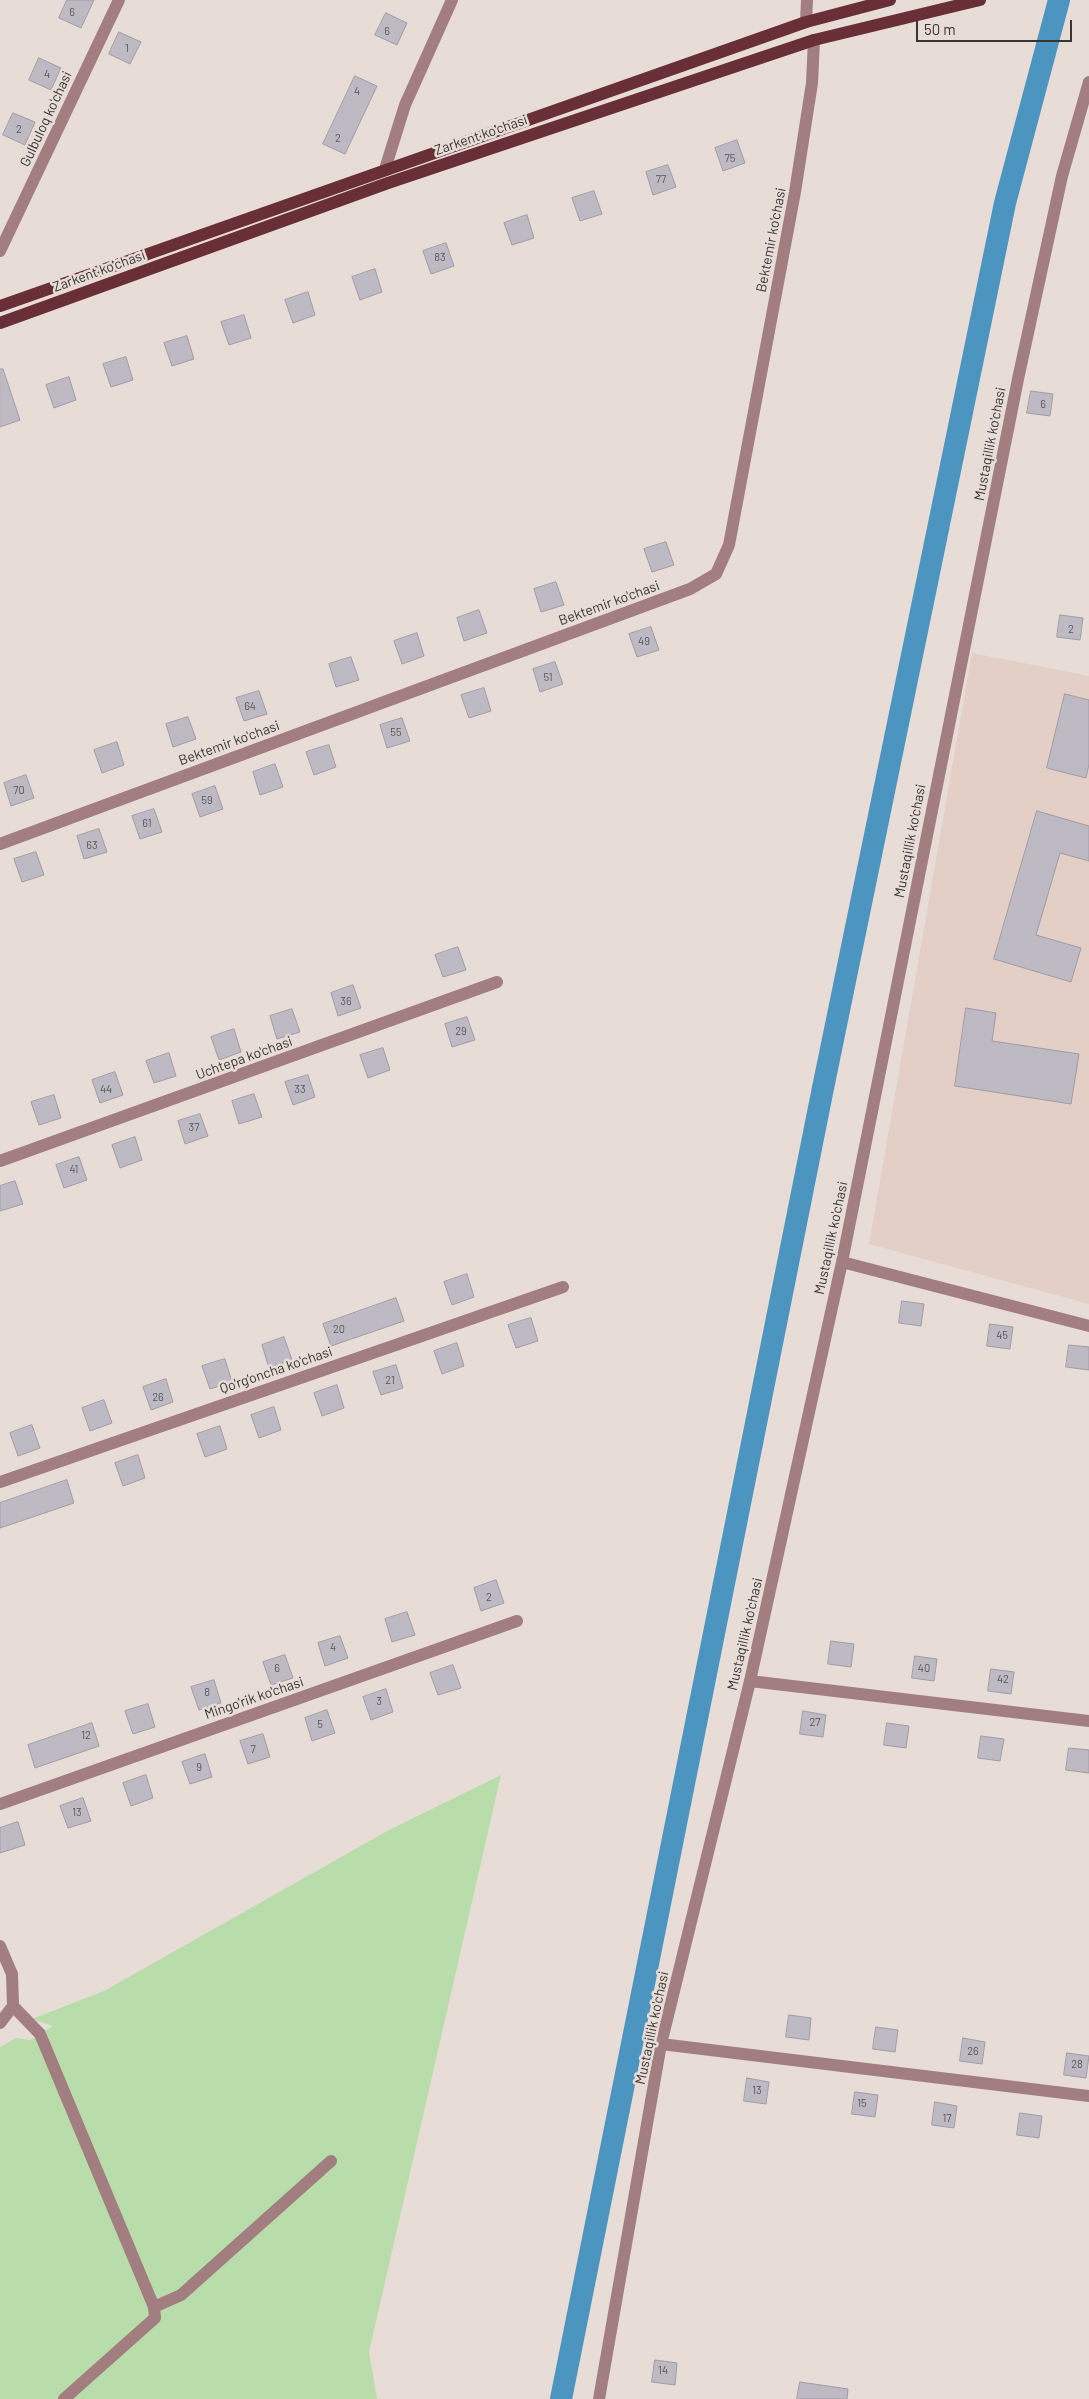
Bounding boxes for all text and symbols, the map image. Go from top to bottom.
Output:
house number: 6 [69,5,75,19]
scale bar [919,10,1075,42]
text: 50 m [924,20,956,38]
house number: 6 [384,24,390,38]
house number: 1 [125,41,129,55]
house number: 4 [44,67,50,81]
street label: Gulbuloq ko'chasi [17,69,75,169]
house number: 4 [354,84,360,98]
street label: Zarkent ko'chasi [432,111,530,159]
house number: 2 [16,122,22,136]
house number: 2 [335,131,341,145]
house number: 75 [725,151,735,165]
house number: 77 [656,172,666,186]
street label: Bektemir ko'chasi [753,186,789,294]
street label: Zarkent ko'chasi [50,246,148,296]
house number: 83 [434,250,446,264]
street label: Mustaqillik ko'chasi [971,386,1009,502]
house number: 6 [1040,397,1046,411]
street label: Bektemir ko'chasi [556,577,662,629]
house number: 2 [1068,622,1074,636]
house number: 49 [638,634,650,648]
house number: 51 [543,670,553,684]
house number: 64 [244,699,256,713]
street label: Bektemir ko'chasi [176,717,282,769]
house number: 55 [390,725,402,739]
house number: 70 [13,783,25,797]
street label: Mustaqillik ko'chasi [891,783,929,899]
house number: 59 [201,793,213,807]
house number: 61 [142,816,152,830]
house number: 63 [86,838,98,852]
house number: 36 [340,994,352,1008]
house number: 29 [455,1024,467,1038]
street label: Uchtepa ko'chasi [193,1033,295,1083]
house number: 44 [100,1082,112,1096]
house number: 33 [294,1082,306,1096]
house number: 37 [189,1120,199,1134]
house number: 41 [70,1162,78,1176]
street label: Mustaqillik ko'chasi [811,1180,851,1296]
house number: 20 [333,1322,345,1336]
house number: 45 [996,1328,1008,1342]
street label: Qo'rg'oncha ko'chasi [218,1343,334,1397]
house number: 21 [385,1373,395,1387]
house number: 26 [152,1390,164,1404]
street label: Mustaqillik ko'chasi [724,1576,766,1692]
house number: 2 [486,1590,492,1604]
house number: 4 [330,1640,336,1654]
house number: 6 [274,1661,280,1675]
house number: 40 [918,1661,930,1675]
house number: 42 [997,1672,1009,1686]
street label: Mingo'rik ko'chasi [202,1673,306,1723]
house number: 8 [204,1685,210,1699]
house number: 3 [376,1694,382,1708]
house number: 27 [809,1715,821,1729]
house number: 5 [317,1717,323,1731]
house number: 12 [81,1728,91,1742]
house number: 7 [250,1742,256,1756]
house number: 9 [196,1760,202,1774]
house number: 13 [72,1805,82,1819]
street label: Mustaqillik ko'chasi [632,1970,672,2086]
house number: 26 [967,2044,979,2058]
house number: 28 [1071,2057,1083,2071]
house number: 13 [752,2083,762,2097]
house number: 15 [857,2096,867,2110]
house number: 17 [942,2111,952,2125]
house number: 14 [658,2363,668,2377]

